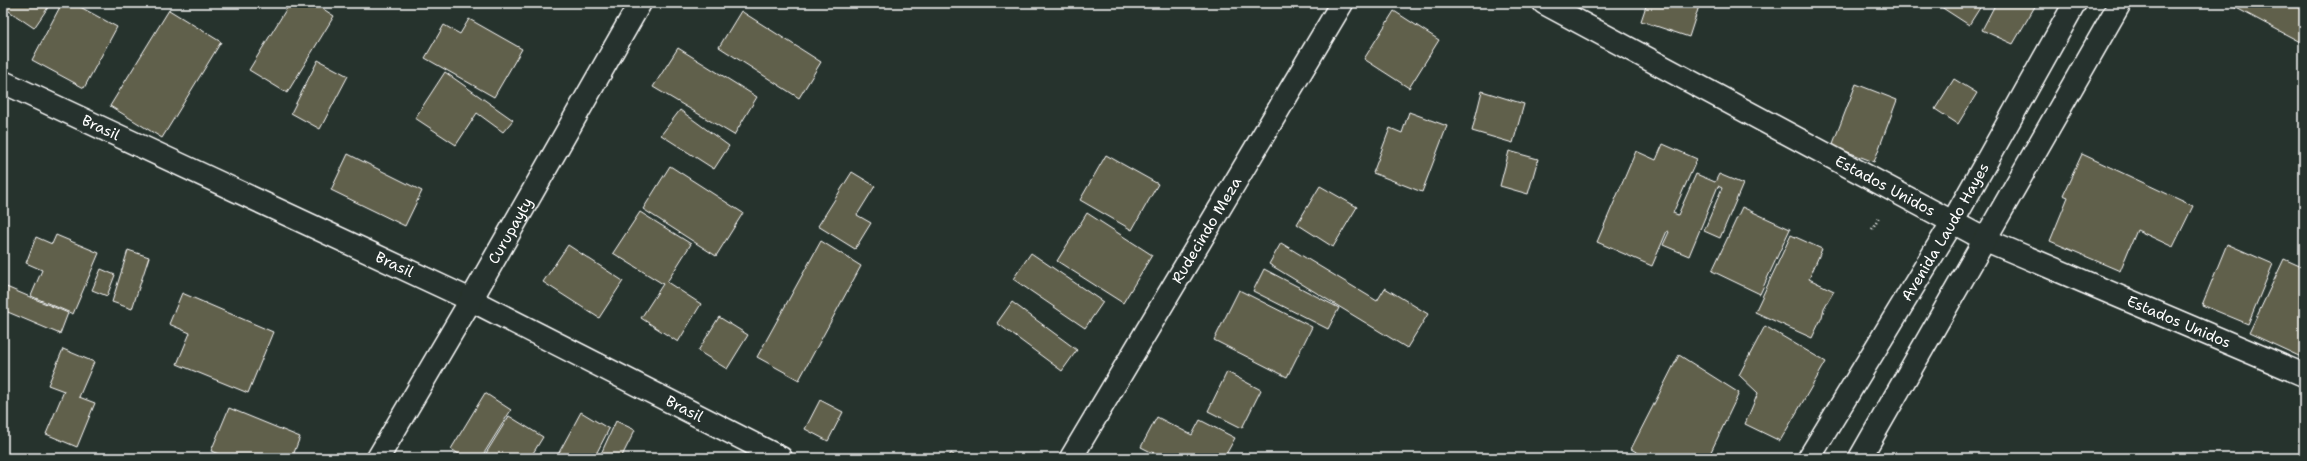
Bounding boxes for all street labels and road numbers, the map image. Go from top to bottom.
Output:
street label: Brasil [79,110,124,145]
street label: Estados Unidos [1831,151,1939,221]
street label: Avenida Laudo Hayes [1897,159,1994,305]
street label: Rudecindo Meza [1167,173,1246,287]
street label: Curupayty [483,194,537,268]
street label: Brasil [372,247,417,282]
street label: Estados Unidos [2124,291,2234,353]
street label: Brasil [662,391,707,427]

